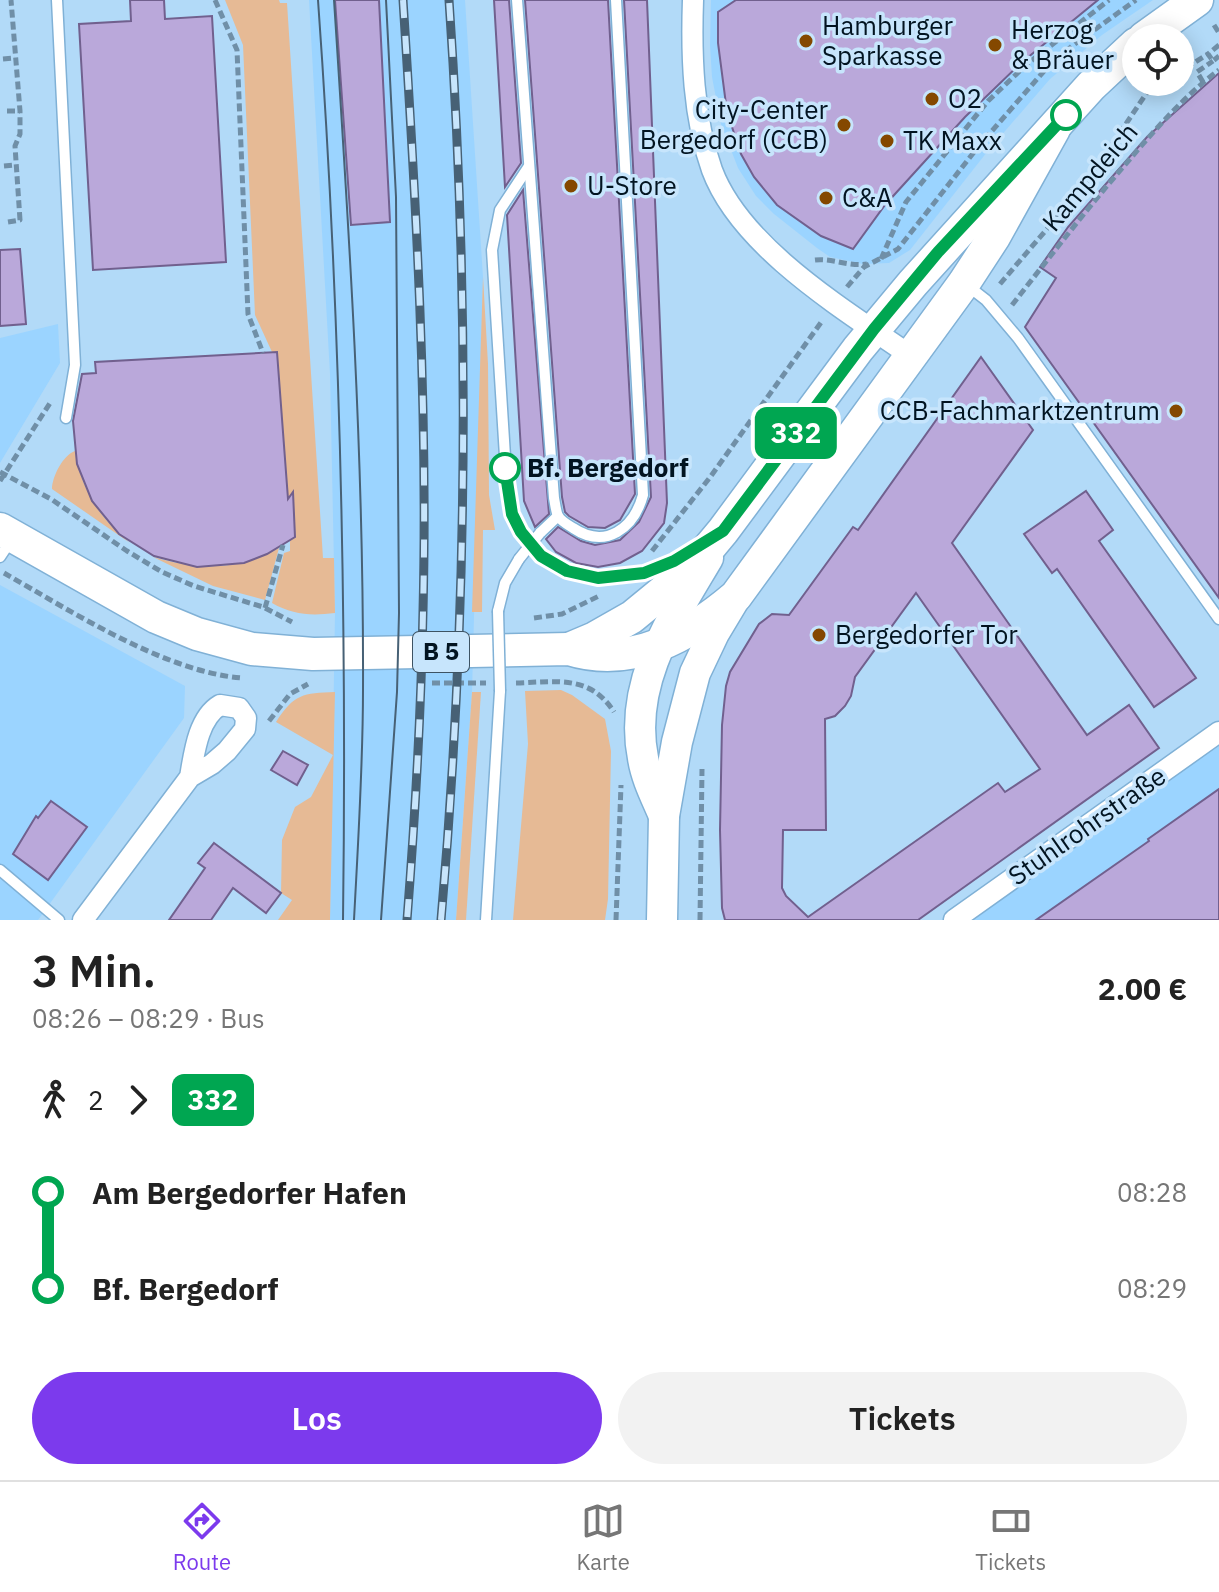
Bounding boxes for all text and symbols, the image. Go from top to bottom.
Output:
place label: Hamburger Sparkasse [822,8,954,72]
place label: Herzog & Bräuer [1011,12,1115,76]
map controls [1122,24,1194,96]
button: locate [1122,24,1194,96]
marker: Hamburger Sparkasse [797,32,815,50]
marker: Herzog & Bräuer [986,36,1004,54]
place label: O2 [948,81,982,115]
marker: O2 [923,90,941,108]
place label: City-Center Bergedorf (CCB) [640,92,828,156]
unlabelled marker [1051,100,1081,130]
street label: Kampdeich [1034,115,1145,238]
marker: City-Center Bergedorf (CCB) [835,116,853,134]
place label: TK Maxx [903,123,1002,157]
marker: TK Maxx [878,132,896,150]
place label: U-Store [587,168,677,202]
marker: U-Store [562,177,580,195]
place label: C&A [842,180,893,214]
marker: C&A [817,189,835,207]
place label: CCB-Fachmarktzentrum [880,393,1160,427]
marker: CCB-Fachmarktzentrum [1167,402,1185,420]
line badge: 332 [750,407,842,459]
text: 332 [771,414,821,451]
place label: Bf. Bergedorf [527,450,689,484]
marker: Bf. Bergedorf [490,453,520,483]
place label: Bergedorfer Tor [835,617,1018,651]
marker: Bergedorfer Tor [810,626,828,644]
road number: B 5 [413,632,469,672]
street label: Stuhlrohrstraße [1001,758,1172,892]
text: 3 Min. [32,942,156,999]
text: 2.00 € [1098,969,1187,1008]
text: 08:26 – 08:29 · Bus [32,1001,265,1035]
icon: walk [32,1078,76,1122]
icon: forward [116,1078,160,1122]
text: 332 [188,1081,238,1118]
text: 2 [88,1083,104,1117]
text: Am Bergedorfer Hafen [92,1173,407,1212]
text: 08:28 [1117,1175,1187,1209]
text: Bf. Bergedorf [92,1269,278,1308]
text: 08:29 [1117,1271,1187,1305]
button: Los [32,1372,602,1464]
button: Tickets [618,1372,1187,1464]
tab: Route [173,1499,231,1576]
tab: Karte [577,1499,630,1576]
tab: Tickets [975,1499,1046,1576]

